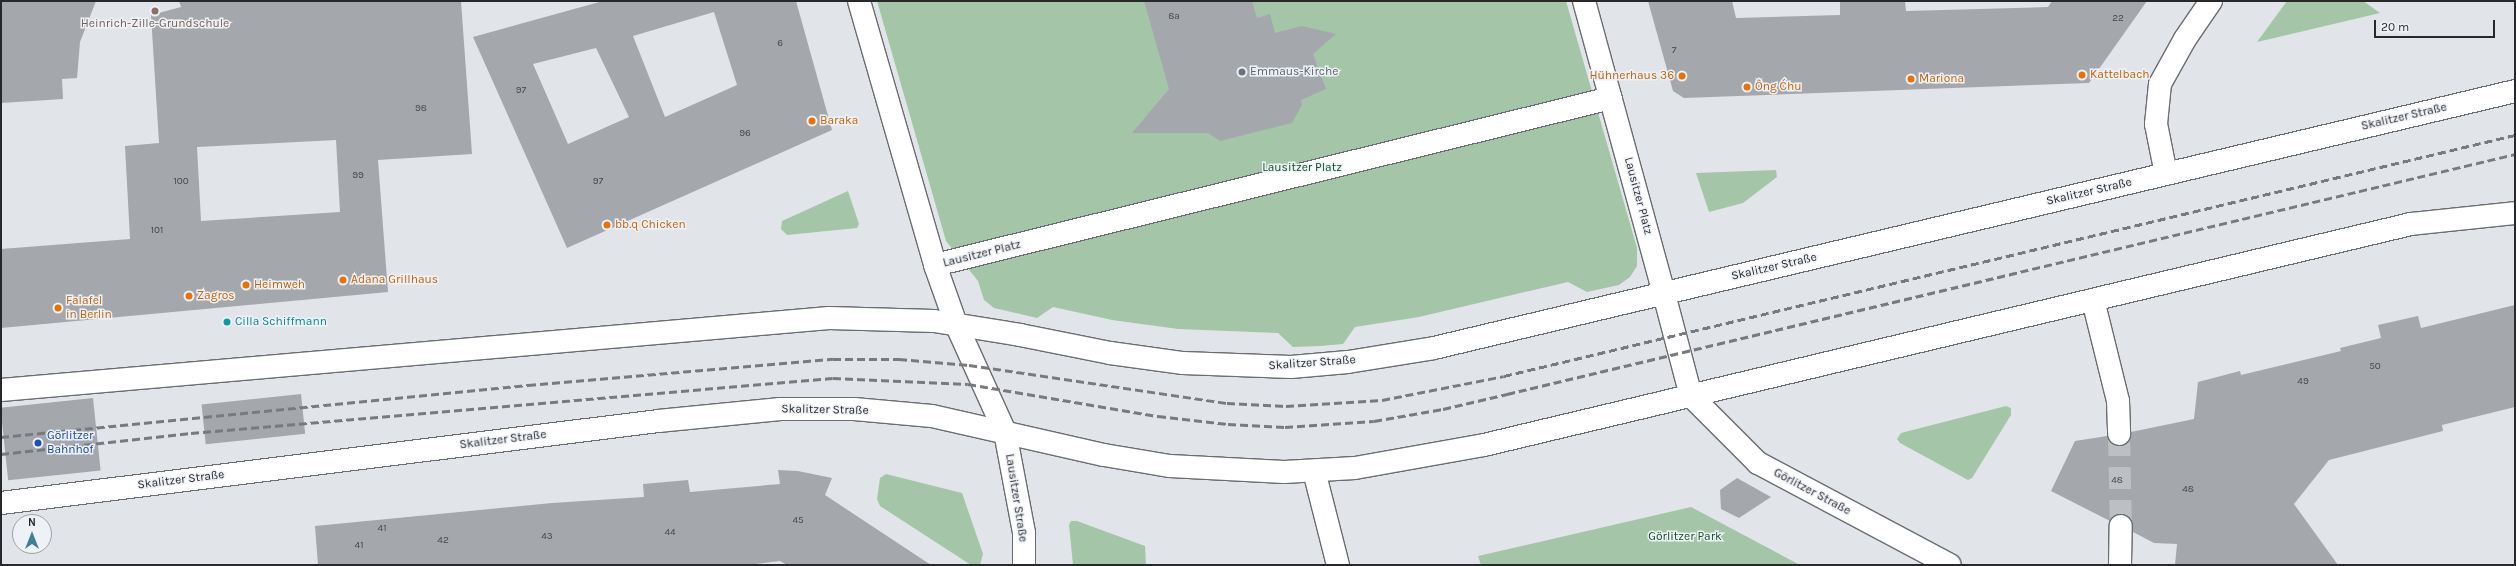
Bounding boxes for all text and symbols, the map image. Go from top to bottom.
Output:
marker: Heinrich-Zille-Grundschule [150,6,160,16]
house number: 8a [1168,11,1180,23]
scale bar [2376,12,2497,38]
house number: 22 [2112,13,2124,25]
place label: Heinrich-Zille-Grundschule [81,17,229,31]
text: 20 m [2381,20,2409,34]
house number: 6 [777,38,783,50]
house number: 7 [1672,45,1676,57]
place label: Emmaus-Kirche [1250,65,1338,79]
marker: Emmaus-Kirche [1237,67,1247,77]
place label: Kattelbach [2090,68,2150,82]
place label: Hühnerhaus 36 [1590,69,1674,83]
marker: Kattelbach [2077,70,2087,80]
marker: Hühnerhaus 36 [1677,71,1687,81]
place label: Mariona [1919,72,1964,86]
marker: Mariona [1906,74,1916,84]
place label: Ông Ćhu [1755,80,1801,94]
marker: Ông Ćhu [1742,82,1752,92]
house number: 97 [516,85,526,97]
street label: Skalitzer Straße [2360,100,2448,134]
house number: 98 [415,103,427,115]
place label: Baraka [820,114,858,128]
marker: Baraka [807,116,817,126]
house number: 96 [739,128,751,140]
street label: Lausitzer Platz [1621,156,1655,236]
park label: Lausitzer Platz [1262,161,1342,175]
house number: 99 [352,170,364,182]
street label: Skalitzer Straße [2045,175,2133,209]
house number: 100 [173,176,189,188]
house number: 97 [593,176,603,188]
place label: bb.q Chicken [615,218,686,232]
marker: bb.q Chicken [602,220,612,230]
house number: 101 [151,225,163,237]
street label: Lausitzer Platz [942,237,1022,271]
street label: Skalitzer Straße [1730,250,1818,284]
place label: Adana Grillhaus [351,273,438,287]
marker: Adana Grillhaus [338,275,348,285]
place label: Heimweh [254,278,305,292]
marker: Heimweh [241,280,251,290]
place label: Zagros [197,289,235,303]
marker: Zagros [184,291,194,301]
place label: Falafel in Berlin [66,294,112,322]
marker: Falafel in Berlin [53,303,63,313]
place label: Cilla Schiffmann [235,315,327,329]
marker: Cilla Schiffmann [222,317,232,327]
street label: Skalitzer Straße [1268,353,1356,373]
house number: 50 [2369,361,2381,373]
house number: 49 [2297,376,2309,388]
street label: Skalitzer Straße [781,402,869,418]
street label: Skalitzer Straße [459,428,547,452]
place label: Görlitzer Bahnhof [47,429,93,457]
marker: Görlitzer Bahnhof [32,437,44,449]
street label: Lausitzer Straße [1002,453,1030,543]
street label: Görlitzer Straße [1771,466,1853,518]
street label: Skalitzer Straße [137,468,225,492]
house number: 48 [2111,475,2123,487]
house number: 48 [2182,484,2194,496]
north arrow [12,514,52,554]
house number: 45 [792,515,804,527]
text: N [28,516,36,529]
house number: 41 [378,523,386,535]
house number: 44 [664,527,676,539]
park label: Görlitzer Park [1648,530,1722,544]
house number: 43 [541,531,553,543]
house number: 42 [437,535,449,547]
house number: 41 [355,540,363,552]

